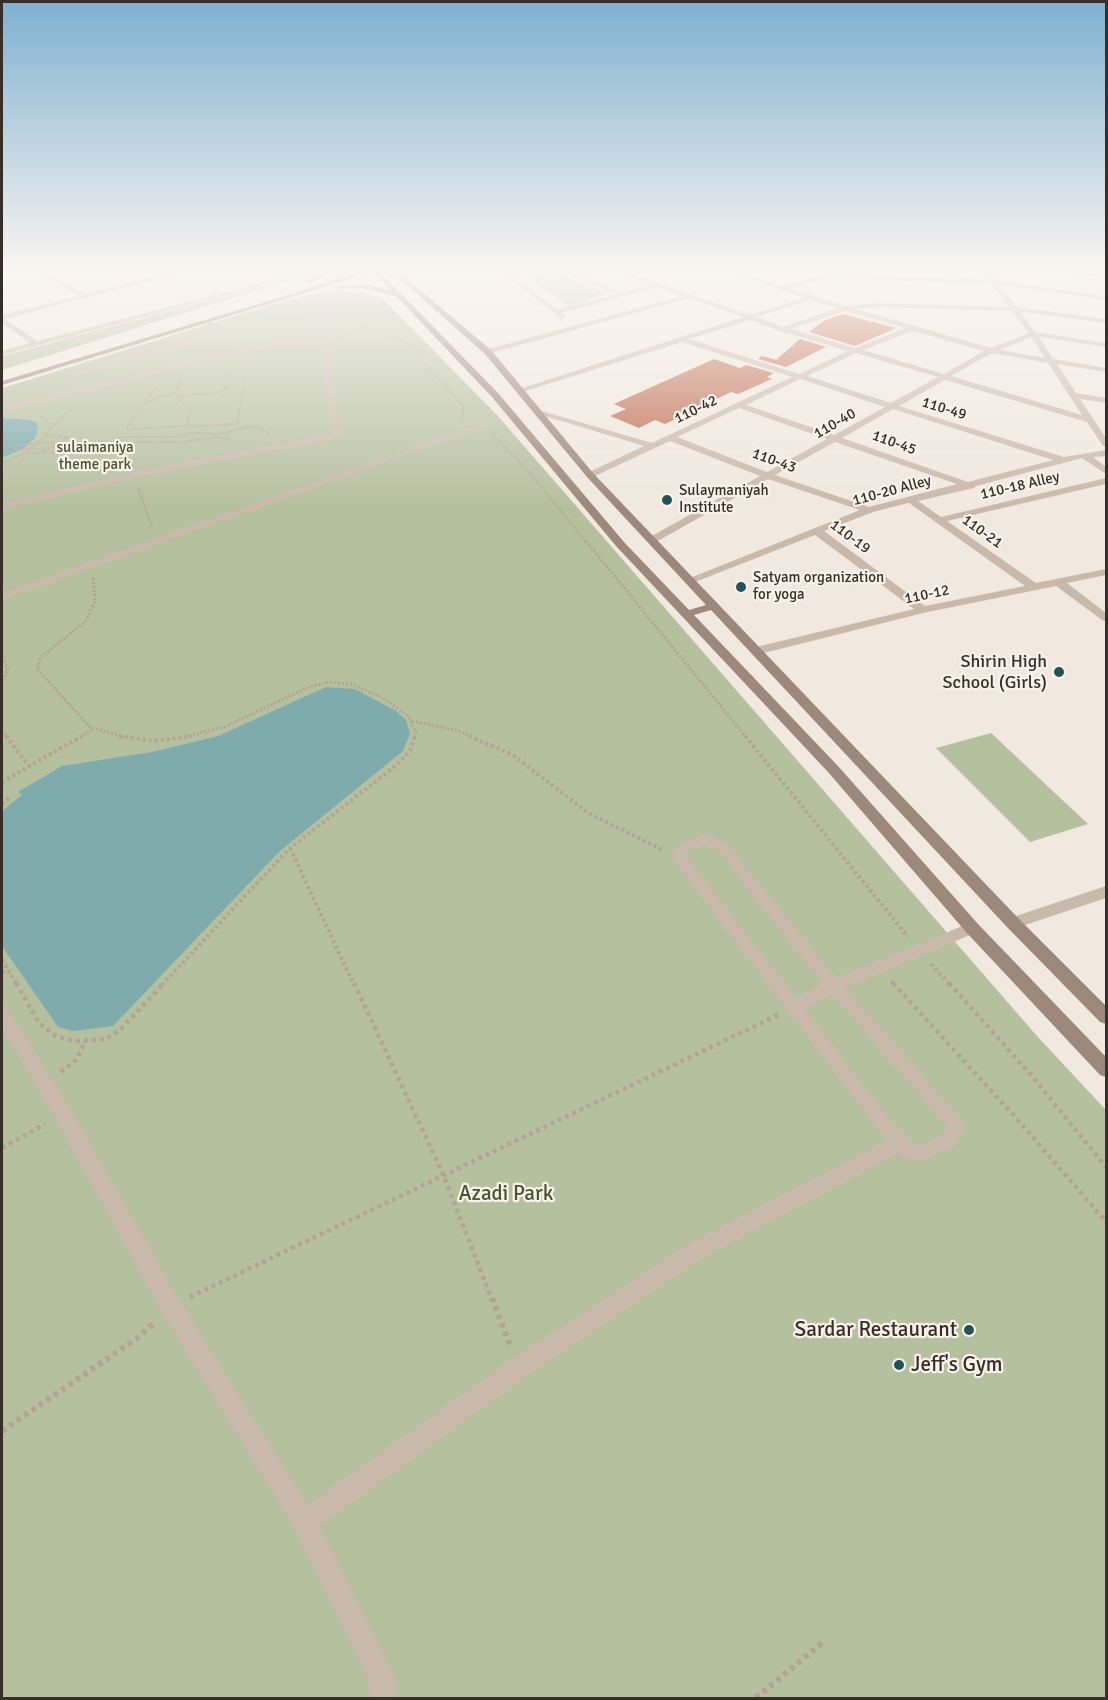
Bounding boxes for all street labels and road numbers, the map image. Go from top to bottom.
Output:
street label: 110-42 [671,392,721,428]
street label: 110-49 [919,394,969,424]
street label: 110-40 [811,405,859,443]
street label: 110-45 [869,427,919,459]
street label: 110-43 [749,445,799,477]
street label: 110-18 Alley [979,468,1061,504]
street label: 110-20 Alley [851,472,933,510]
street label: 110-21 [958,511,1006,553]
street label: 110-19 [826,516,874,558]
street label: 110-12 [903,581,951,609]

